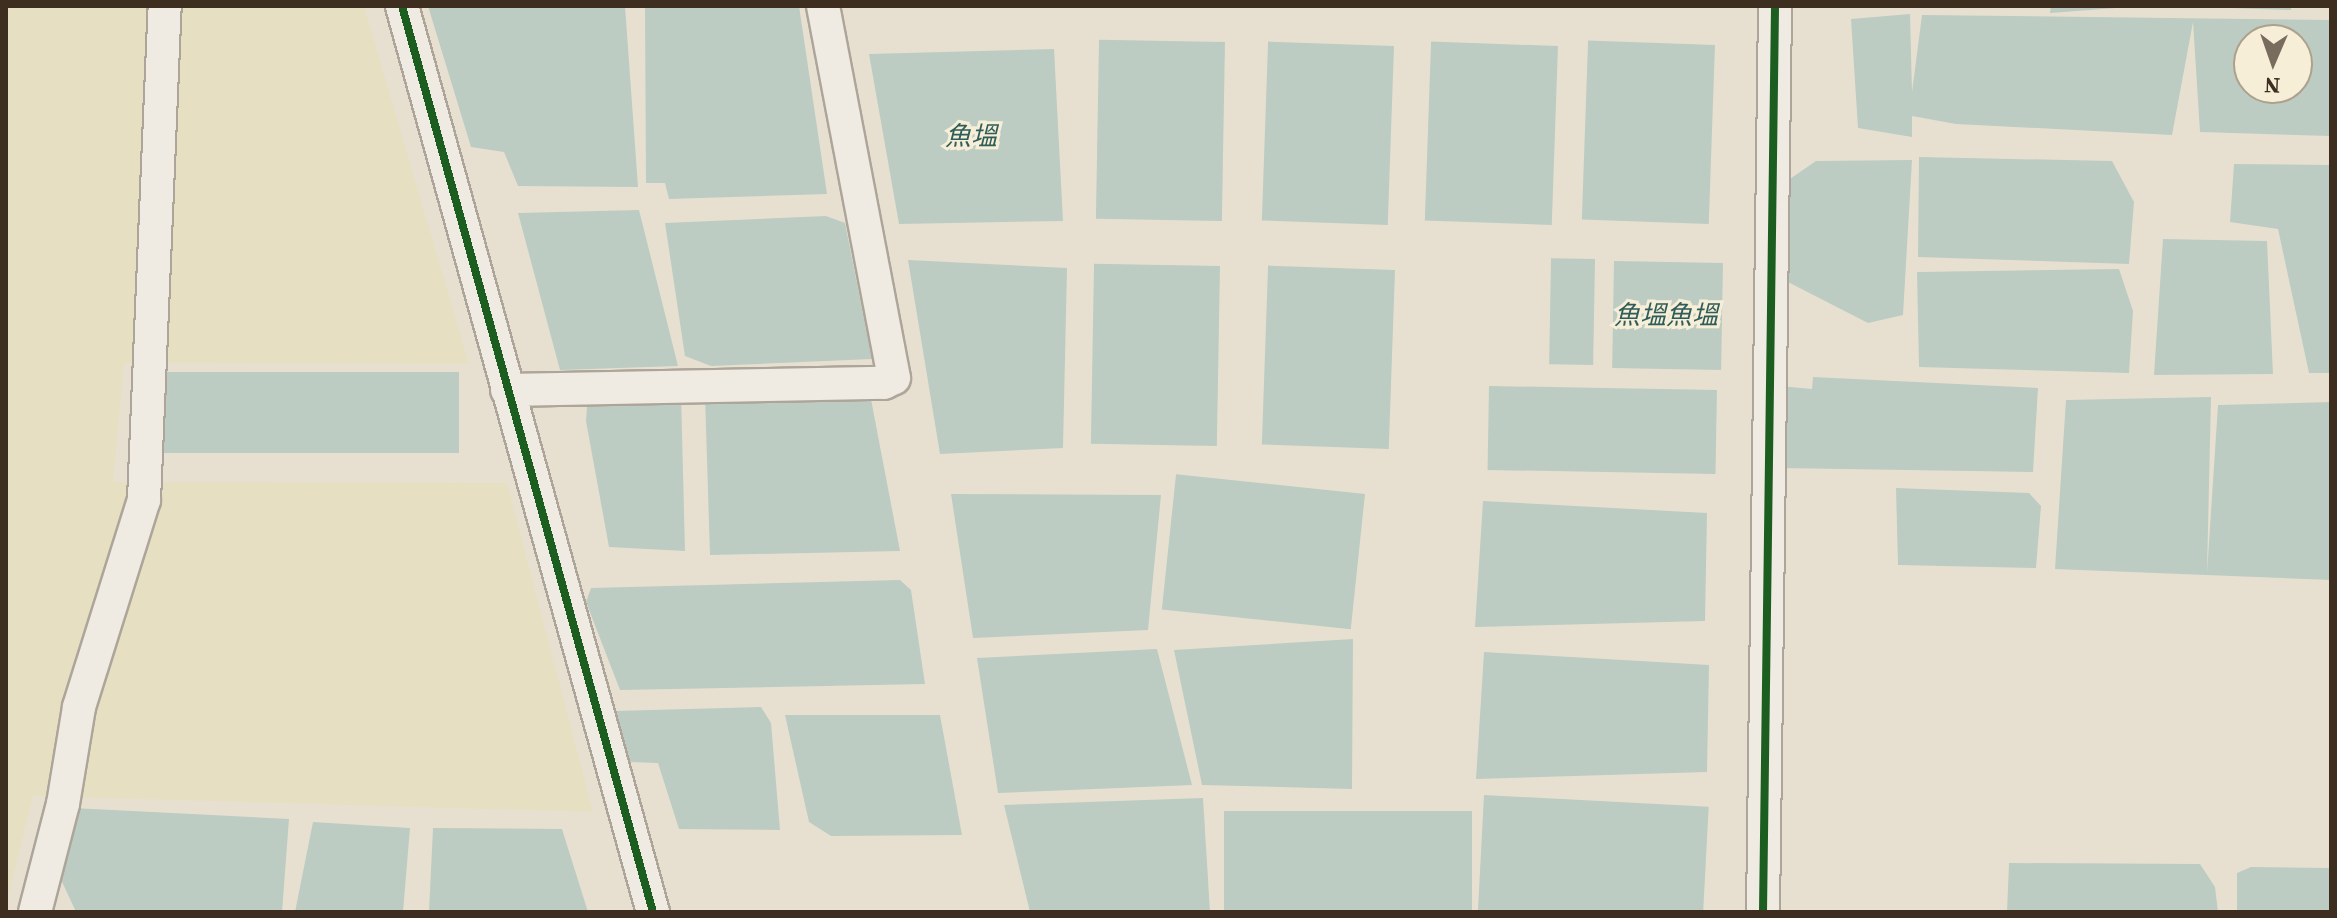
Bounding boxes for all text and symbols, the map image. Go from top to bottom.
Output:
north arrow [2233,24,2313,104]
text: N [2264,71,2281,101]
water label: 魚塭 [945,121,997,153]
water label: 魚塭魚塭 [1614,300,1718,332]

